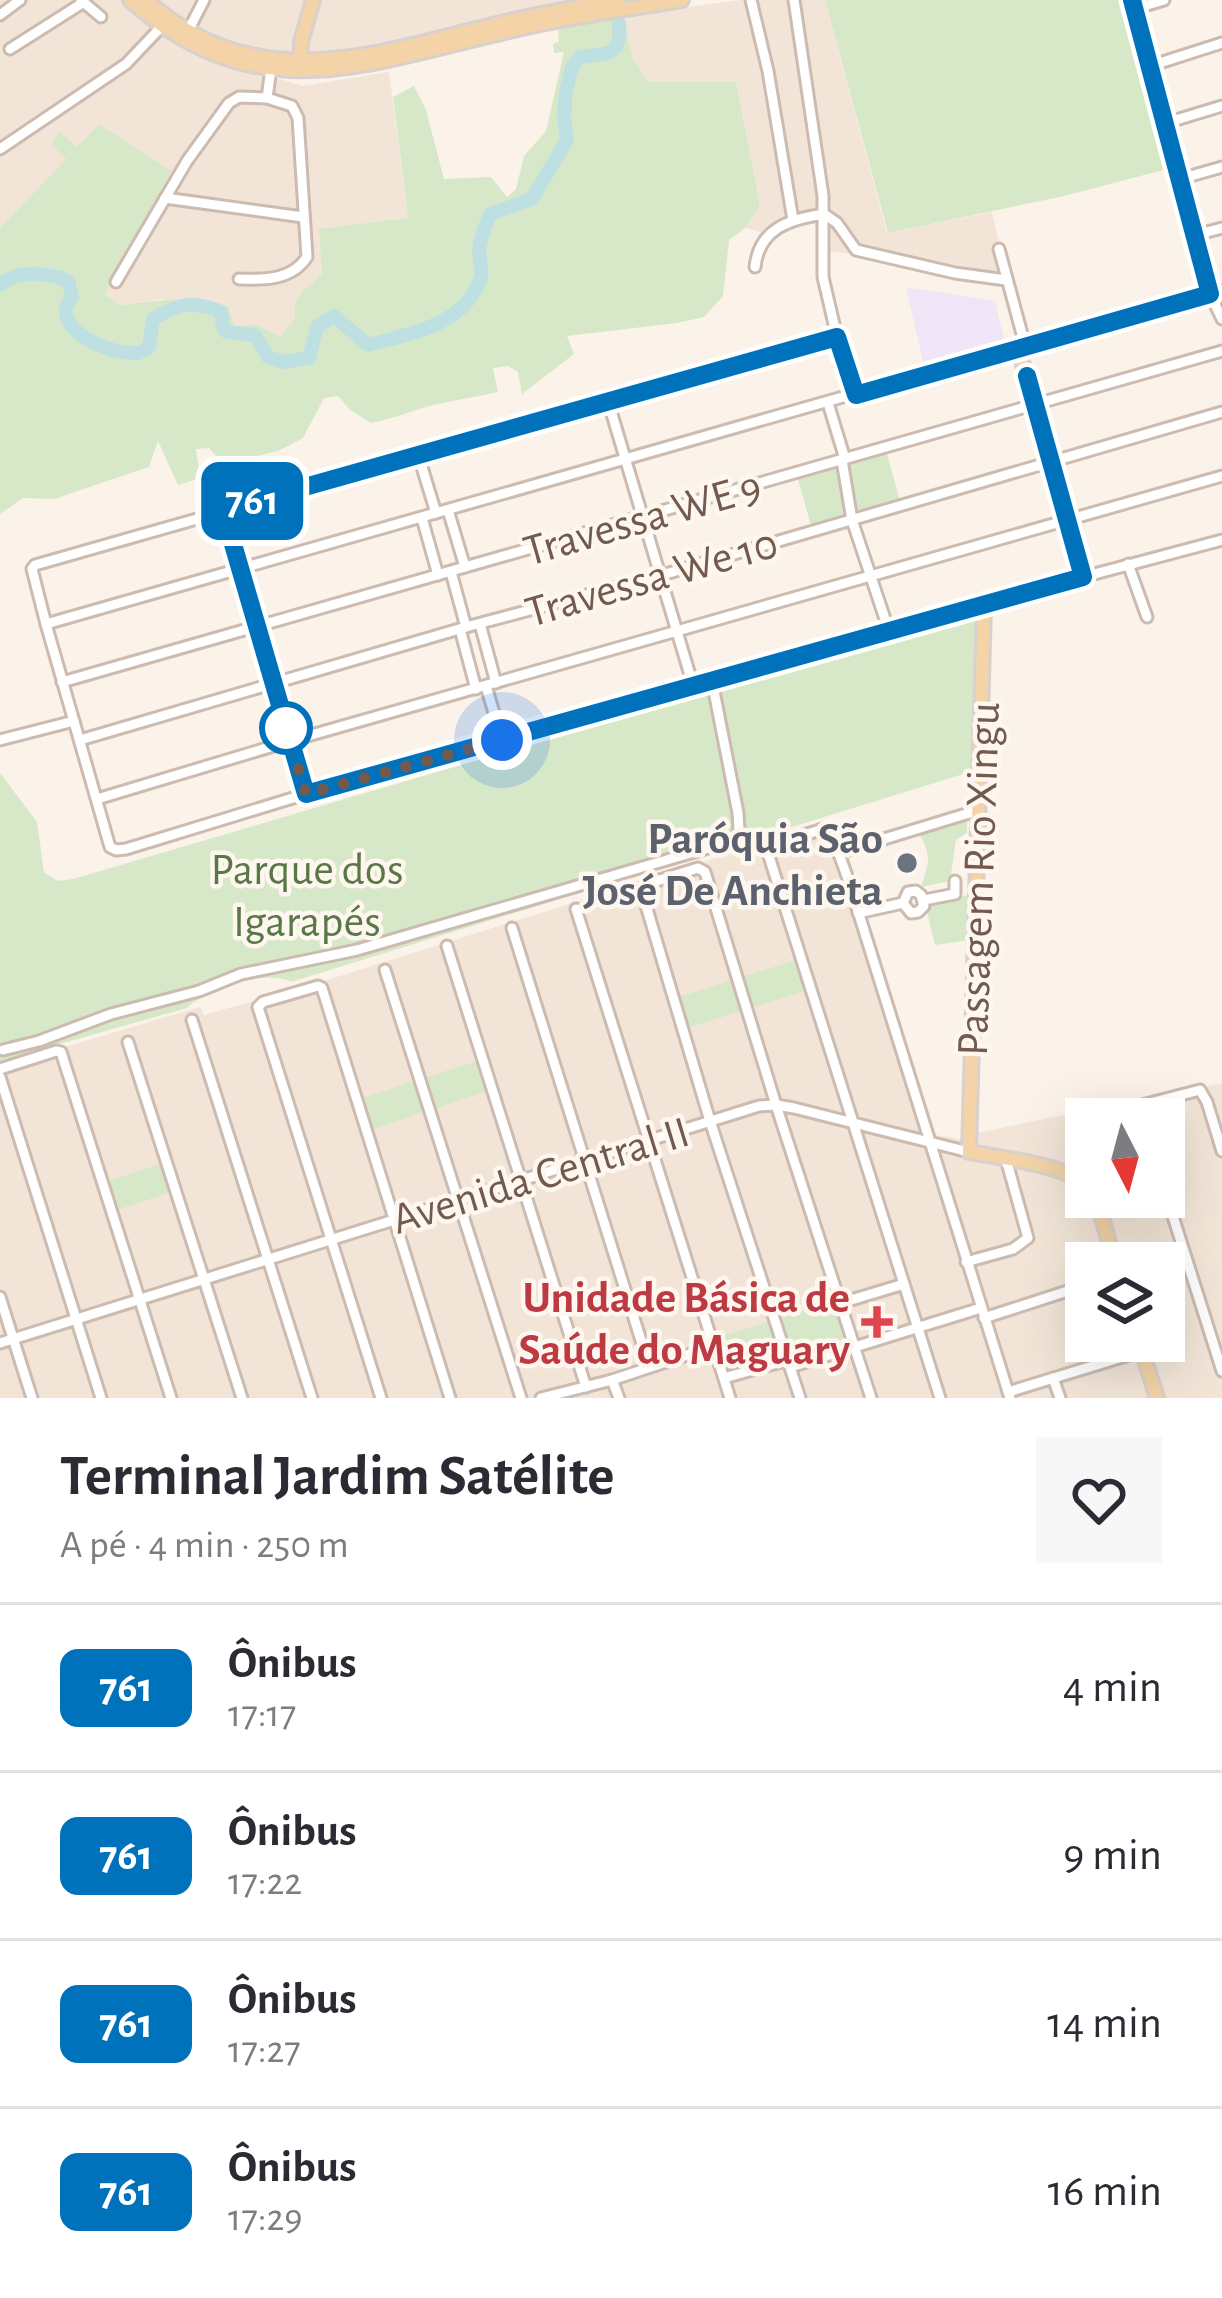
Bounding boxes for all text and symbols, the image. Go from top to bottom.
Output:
line badge: 761 [183,462,321,540]
street label: Travessa WE 9 [519,464,766,575]
text: 761 [225,480,279,522]
street label: Travessa We 10 [521,521,783,636]
street label: Passagem Rio Xingu [951,701,1008,1057]
unlabelled marker [261,703,311,753]
your location [472,710,532,770]
place label: Paróquia São José De Anchieta [582,817,883,914]
park label: Parque dos Igarapés [210,848,404,945]
marker: Paróquia São José De Anchieta [894,850,920,876]
north arrow [1065,1098,1185,1218]
map controls [1065,1098,1185,1362]
street label: Avenida Central II [387,1110,695,1243]
button: layers [1065,1242,1185,1362]
place label: Unidade Básica de Saúde do Maguary [518,1276,851,1373]
marker: Unidade Básica de Saúde do Maguary [861,1306,893,1338]
button: heart [1036,1437,1162,1563]
text: Terminal Jardim Satélite [60,1448,615,1505]
text: A pé · 4 min · 250 m [60,1526,349,1565]
text: Ônibus [228,1641,357,1686]
text: 4 min [1063,1665,1162,1710]
text: 761 [99,1667,153,1709]
text: 17:17 [228,1695,296,1734]
text: Ônibus [228,1809,357,1854]
text: 9 min [1063,1833,1162,1878]
text: 761 [99,1835,153,1877]
text: 17:22 [228,1863,302,1902]
text: Ônibus [228,1977,357,2022]
text: 14 min [1047,2001,1162,2046]
text: 761 [99,2003,153,2045]
text: 17:27 [228,2031,301,2070]
text: Ônibus [228,2145,357,2190]
text: 16 min [1048,2169,1162,2214]
text: 761 [99,2171,153,2213]
text: 17:29 [228,2199,303,2238]

